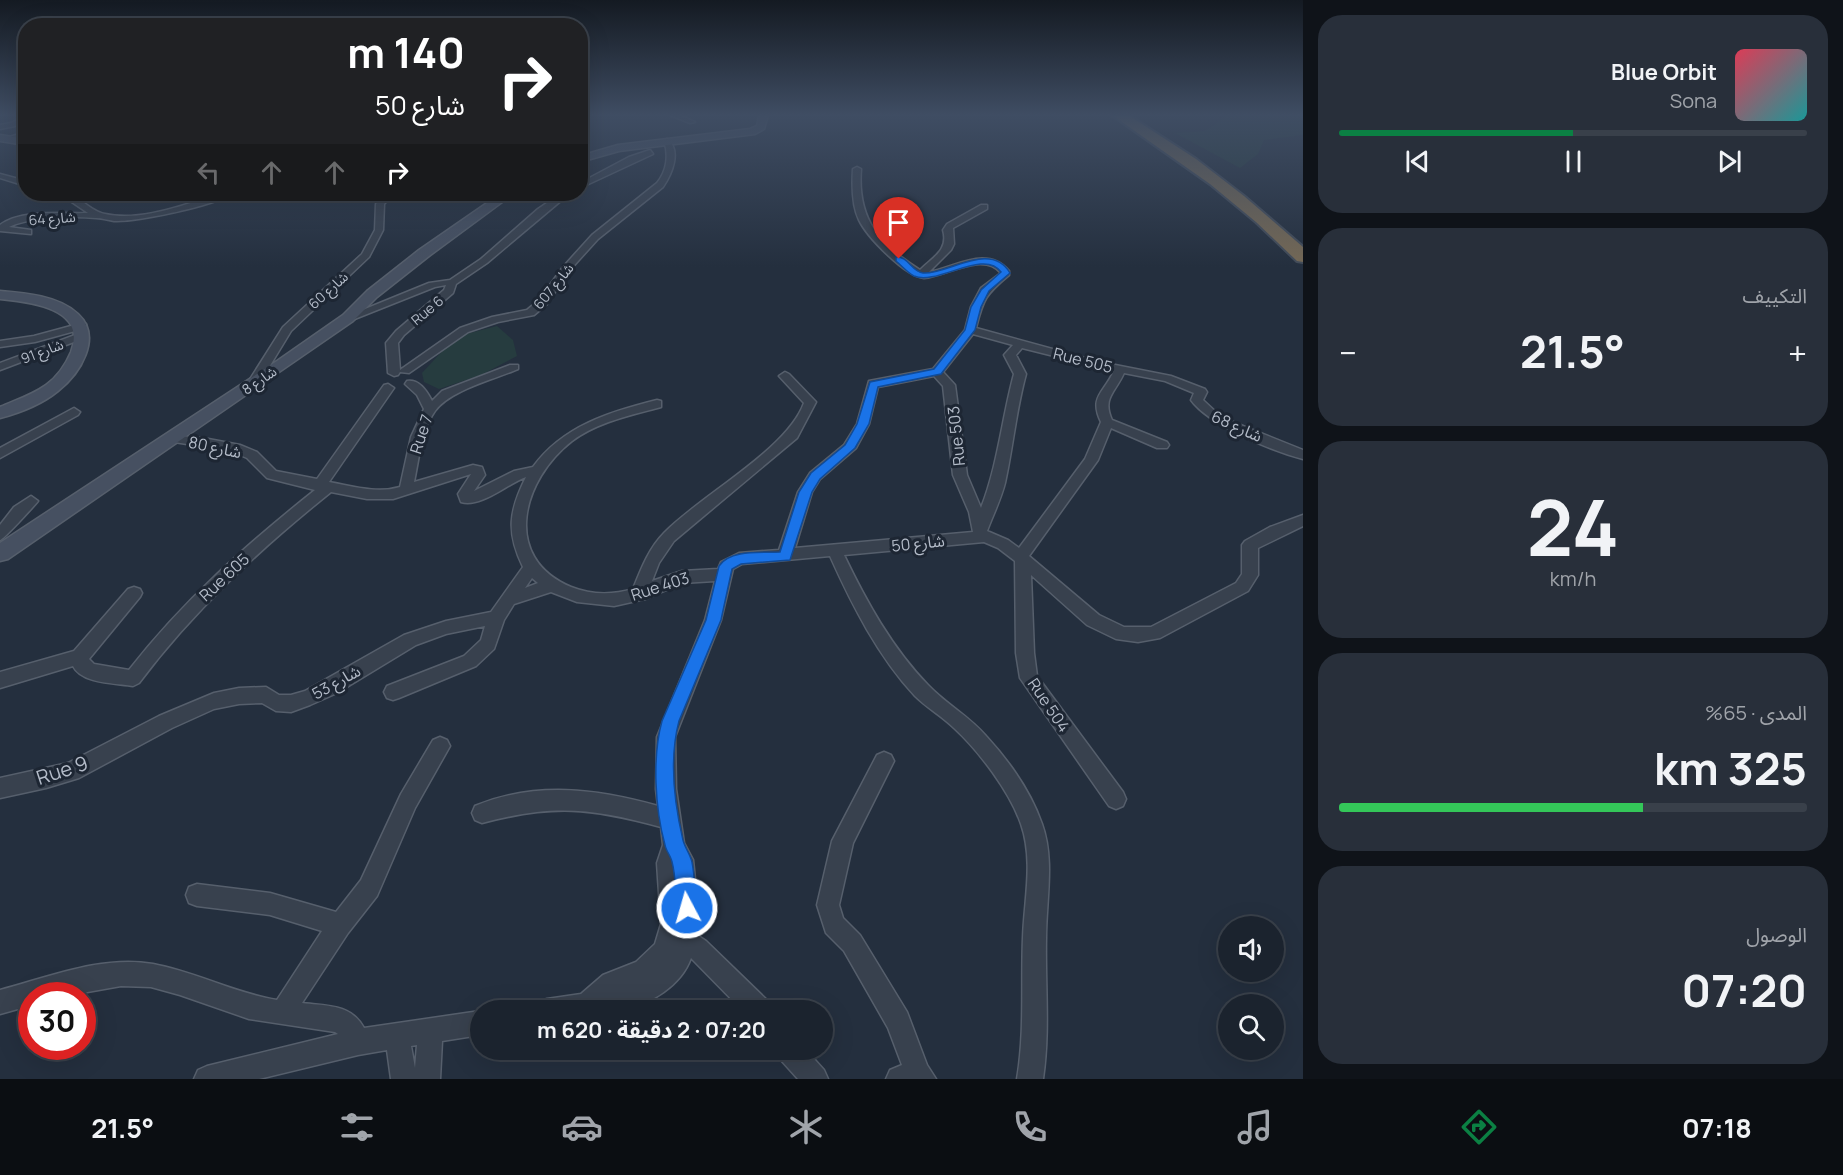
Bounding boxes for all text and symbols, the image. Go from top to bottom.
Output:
text: 140 m [347,23,465,81]
icon: right [486,42,564,120]
text: Blue Orbit [1611,57,1717,87]
text: شارع 50 [375,86,465,123]
text: Sona [1670,87,1717,114]
icon: previous [1401,145,1434,178]
icon: pause [1557,145,1590,178]
icon: next [1713,145,1746,178]
icon: left [192,156,225,189]
icon: ahead [255,156,288,189]
icon: ahead [318,156,351,189]
icon: right [381,156,414,189]
pin [873,197,924,259]
icon: arrive [882,206,915,239]
street label: شارع 64 [28,207,76,231]
street label: شارع 607 [529,259,579,314]
street label: شارع 60 [304,267,353,314]
text: التكييف [1743,282,1807,309]
street label: Rue 6 [407,291,447,329]
text: 21.5° [1520,320,1625,382]
text: − [1339,330,1357,375]
text: + [1788,330,1807,375]
street label: شارع 91 [18,334,67,370]
street label: Rue 505 [1051,342,1115,378]
street label: شارع 8 [238,361,281,400]
street label: Rue 503 [942,405,970,467]
street label: شارع 68 [1207,405,1266,449]
street label: Rue 7 [404,411,438,457]
street label: شارع 80 [186,431,243,465]
text: 24 [1527,473,1619,579]
street label: شارع 50 [890,529,946,559]
street label: Rue 605 [194,548,254,606]
text: km/h [1550,565,1596,592]
street label: Rue 403 [628,566,692,606]
street label: شارع 53 [308,660,365,706]
street label: Rue 504 [1023,674,1075,736]
text: المدى · 65% [1705,699,1807,726]
text: 325 km [1654,737,1807,799]
street label: Rue 9 [33,749,91,791]
position arrow [655,876,719,940]
map controls [1218,916,1284,1060]
button: sound [1218,916,1284,982]
text: الوصول [1746,921,1807,948]
text: 07:20 [1682,959,1807,1021]
speed limit sign: 30 [18,982,96,1060]
button: search [1218,994,1284,1060]
text: 07:20 · 2 دقيقة · 620 m [537,1015,766,1045]
icon: filters [336,1106,378,1148]
icon: car [561,1106,603,1148]
icon: climate [785,1106,827,1148]
icon: phone [1009,1106,1051,1148]
icon: music [1234,1106,1276,1148]
icon: directions [1458,1106,1500,1148]
text: 21.5° [91,1109,154,1146]
text: 07:18 [1682,1109,1752,1146]

